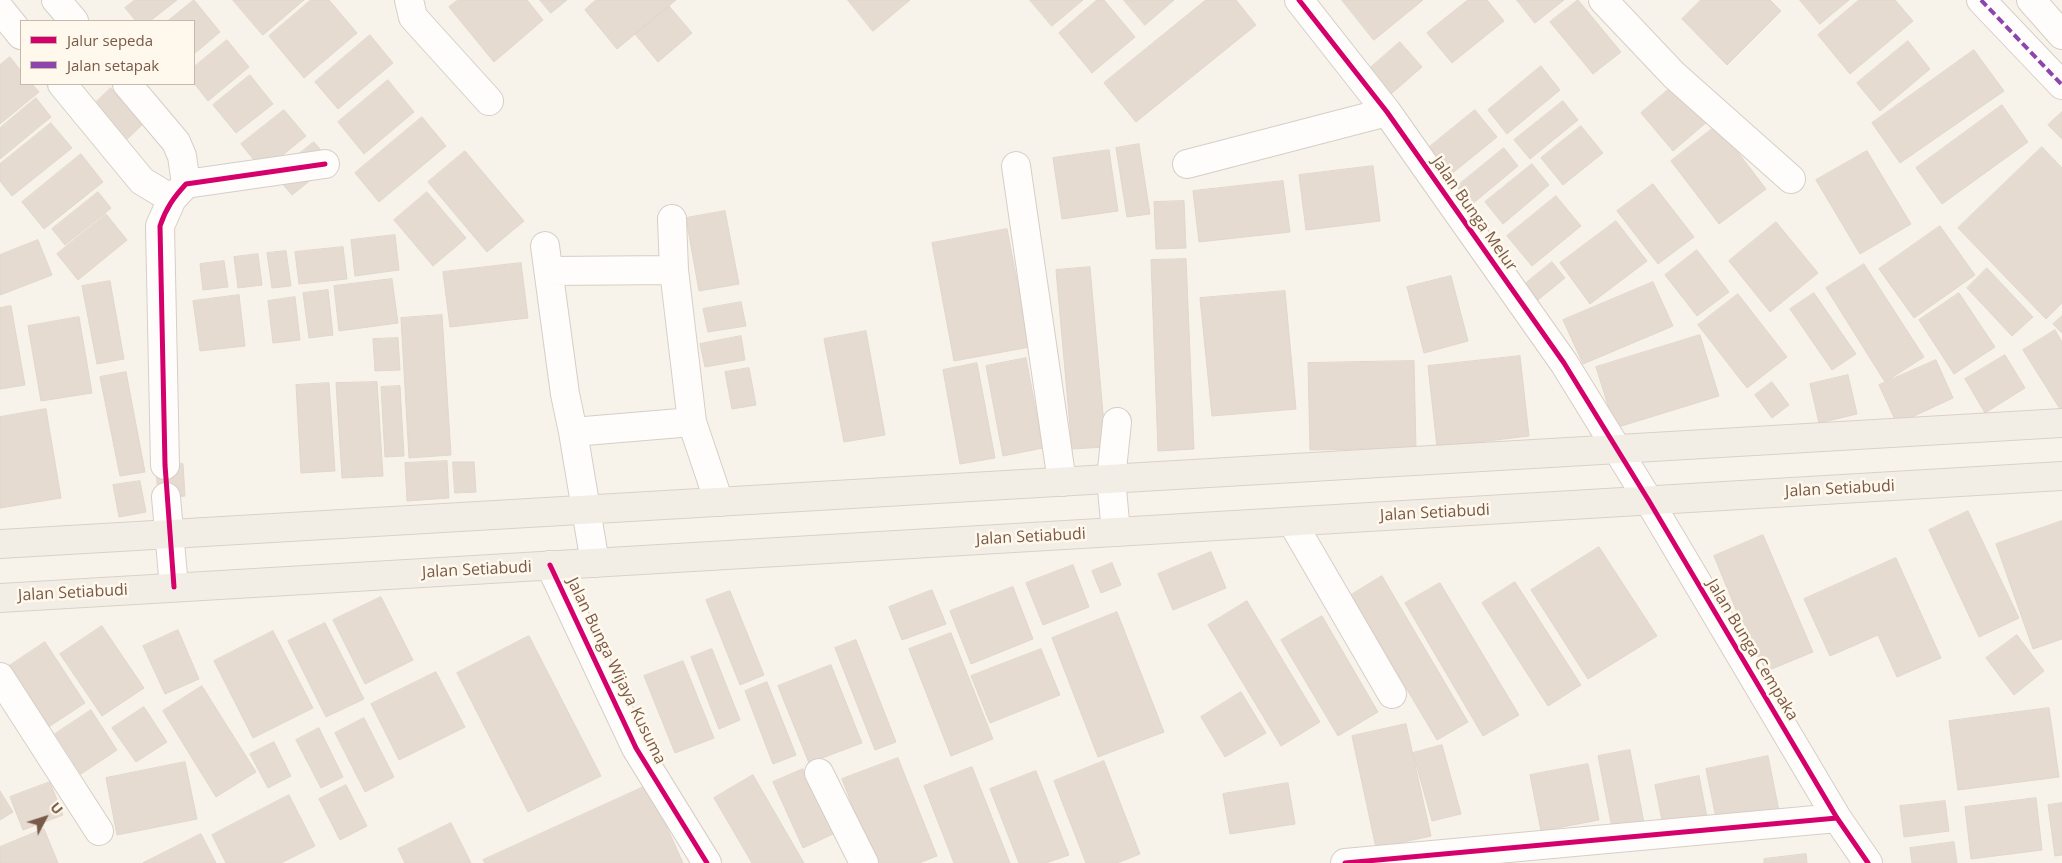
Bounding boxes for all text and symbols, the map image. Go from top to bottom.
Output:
legend [20,20,195,85]
text: Jalur sepeda [67,30,153,50]
text: Jalan setapak [67,55,159,75]
street label: Jalan Bunga Melur [1427,153,1521,275]
street label: Jalan Setiabudi [1785,477,1895,501]
street label: Jalan Setiabudi [1380,501,1490,525]
street label: Jalan Setiabudi [976,525,1086,549]
street label: Jalan Setiabudi [422,558,532,582]
street label: Jalan Bunga Wijaya Kusuma [562,575,670,767]
street label: Jalan Bunga Cempaka [1702,576,1802,724]
street label: Jalan Setiabudi [18,581,128,605]
north arrow [20,793,70,843]
text: U [46,798,68,818]

